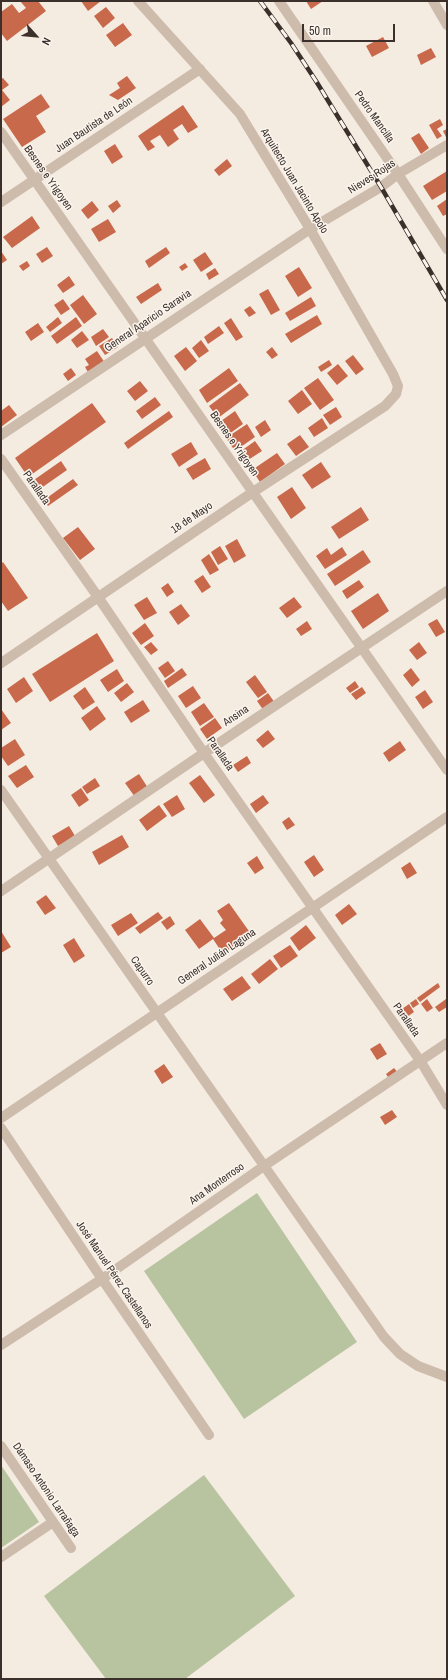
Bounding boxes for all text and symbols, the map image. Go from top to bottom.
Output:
north arrow [16,16,56,56]
scale bar [304,16,397,42]
text: 50 m [309,23,331,39]
text: N [39,35,54,48]
street label: Pedro Mancilla [351,89,397,145]
street label: Juan Bautista de León [53,94,135,156]
street label: Arquitecto Juan Jacinto Apolo [257,126,331,236]
street label: Besnes e Yrigoyen [21,143,75,213]
street label: Nieves Rojas [346,157,398,197]
street label: General Aparicio Saravia [102,287,194,355]
street label: Besnes e Yrigoyen [207,409,261,479]
street label: Parallada [20,469,52,507]
street label: 18 de Mayo [169,499,215,537]
street label: Ansina [221,703,251,729]
street label: Parallada [204,735,236,773]
street label: General Julián Laguna [175,926,259,988]
street label: Capurro [127,954,157,988]
street label: Parallada [390,1001,422,1039]
street label: Ana Monterroso [187,1160,247,1208]
street label: José Manuel Pérez Castellanos [73,1219,155,1331]
street label: Dámaso Antonio Larrañaga [10,1440,82,1540]

